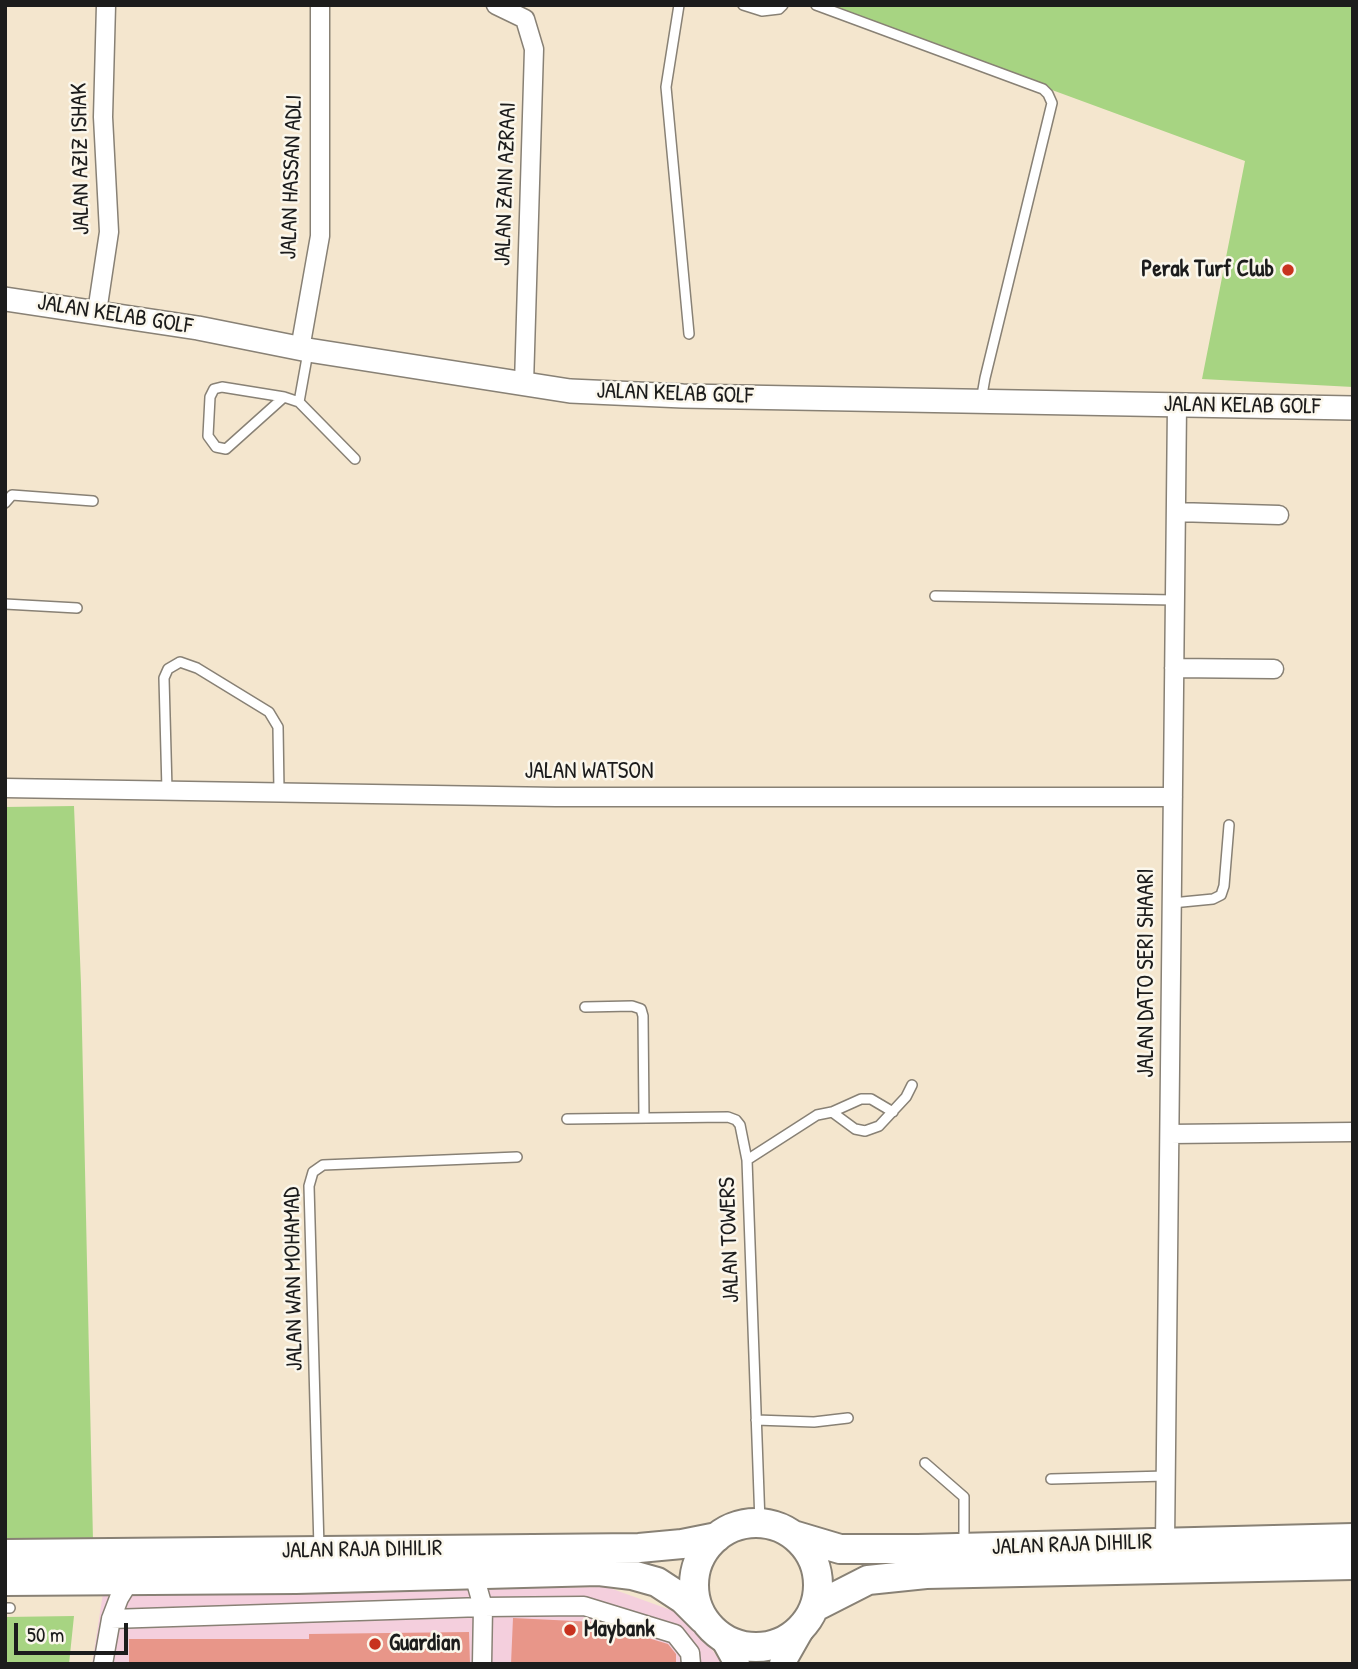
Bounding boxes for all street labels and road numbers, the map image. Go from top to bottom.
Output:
street label: JALAN AZIZ ISHAK [66,83,96,235]
street label: JALAN HASSAN ADLI [275,94,309,260]
street label: JALAN ZAIN AZRAAI [489,102,523,266]
street label: JALAN KELAB GOLF [35,289,195,341]
street label: JALAN KELAB GOLF [596,377,754,411]
street label: JALAN KELAB GOLF [1163,391,1321,421]
street label: JALAN WATSON [525,758,653,786]
street label: JALAN DATO SERI SHAARI [1133,868,1161,1078]
street label: JALAN TOWERS [714,1177,746,1303]
street label: JALAN WAN MOHAMAD [279,1187,309,1371]
street label: JALAN RAJA DIHILIR [991,1528,1153,1562]
street label: JALAN RAJA DIHILIR [281,1535,443,1565]

